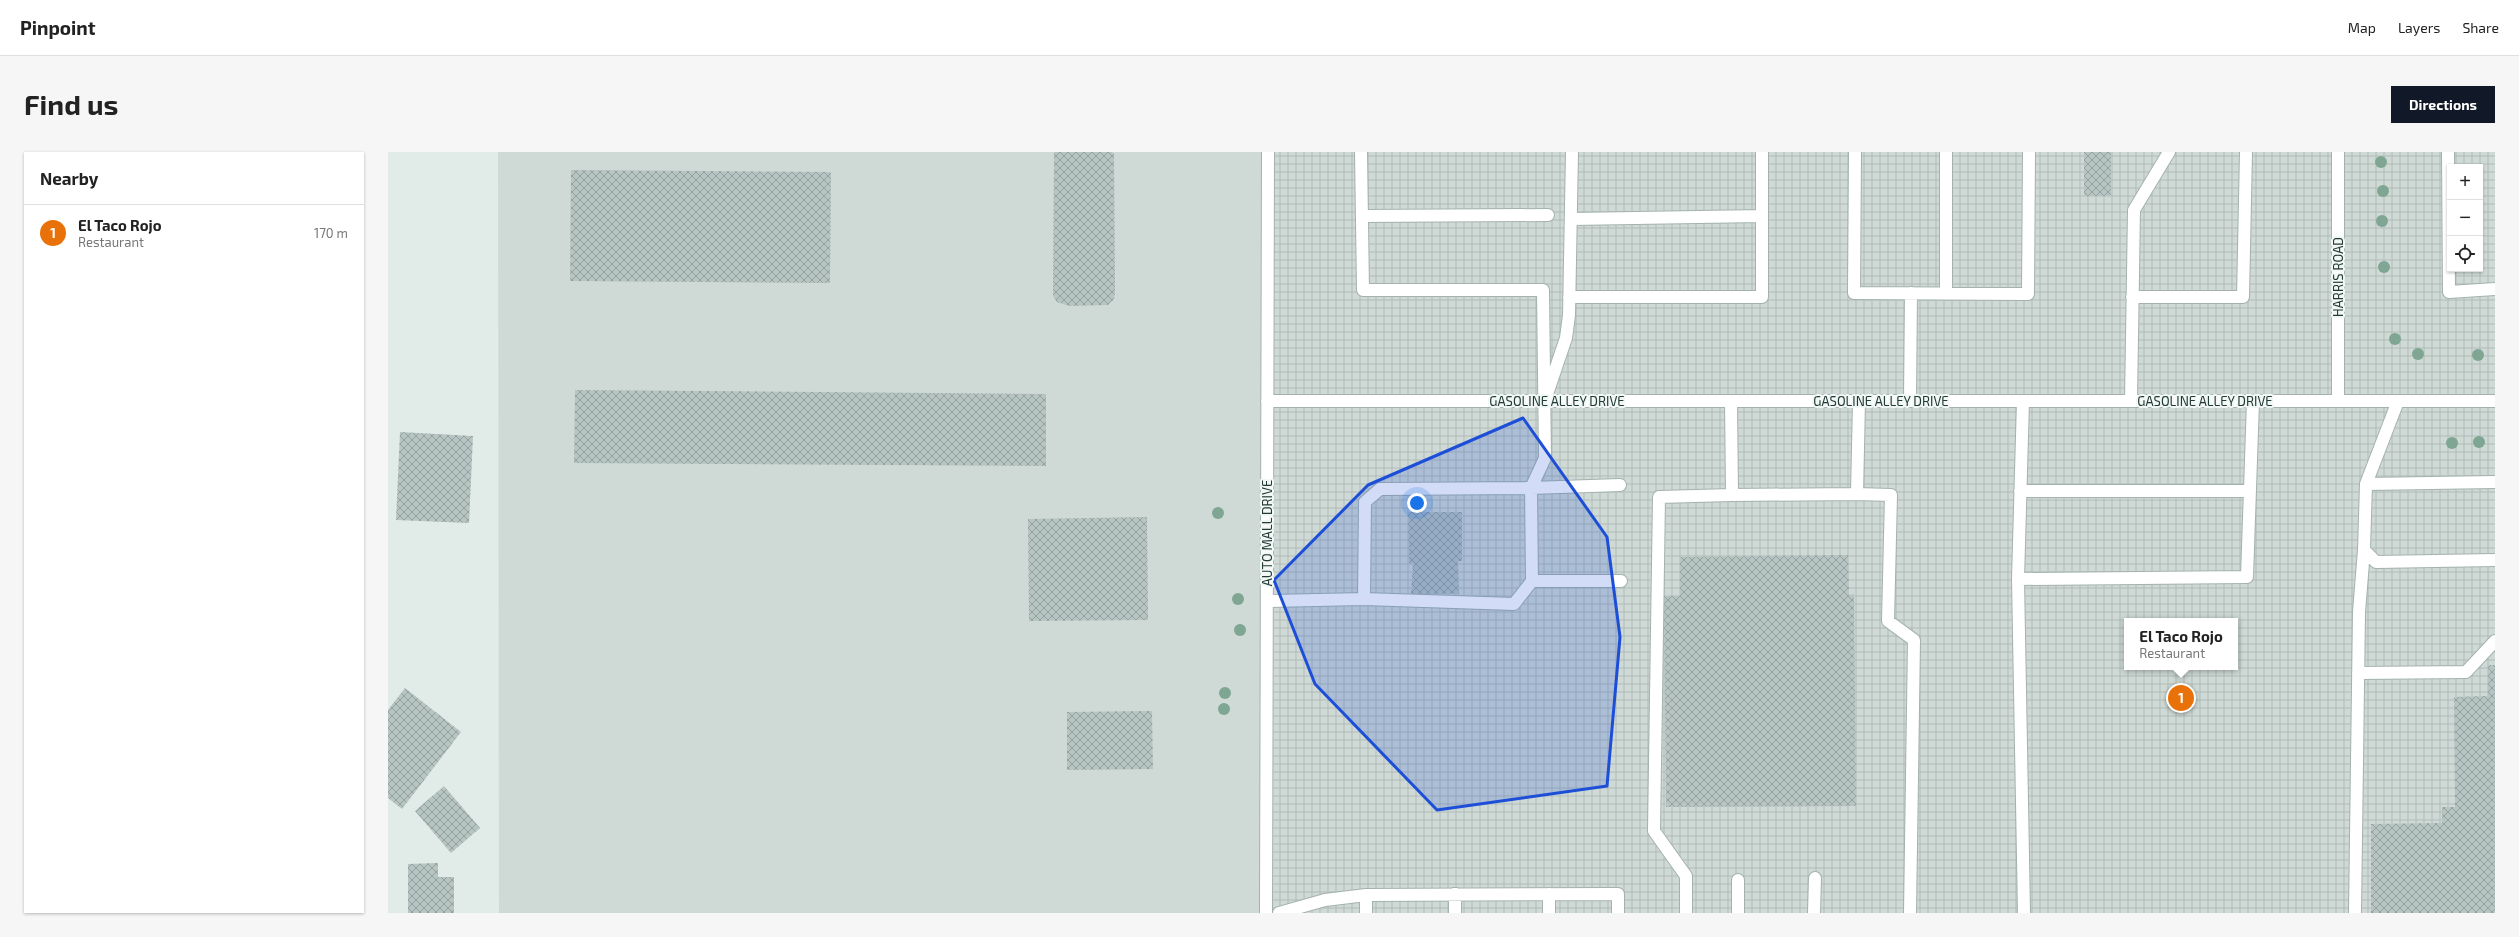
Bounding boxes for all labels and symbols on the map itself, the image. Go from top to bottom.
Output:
street label: HARRIS ROAD [2330,237,2346,317]
street label: GASOLINE ALLEY DRIVE [1489,393,1625,409]
street label: GASOLINE ALLEY DRIVE [1813,393,1949,409]
street label: GASOLINE ALLEY DRIVE [2137,393,2273,409]
street label: AUTO MALL DRIVE [1259,480,1275,586]
your location [1407,493,1427,513]
pin: 1 [2168,683,2194,713]

